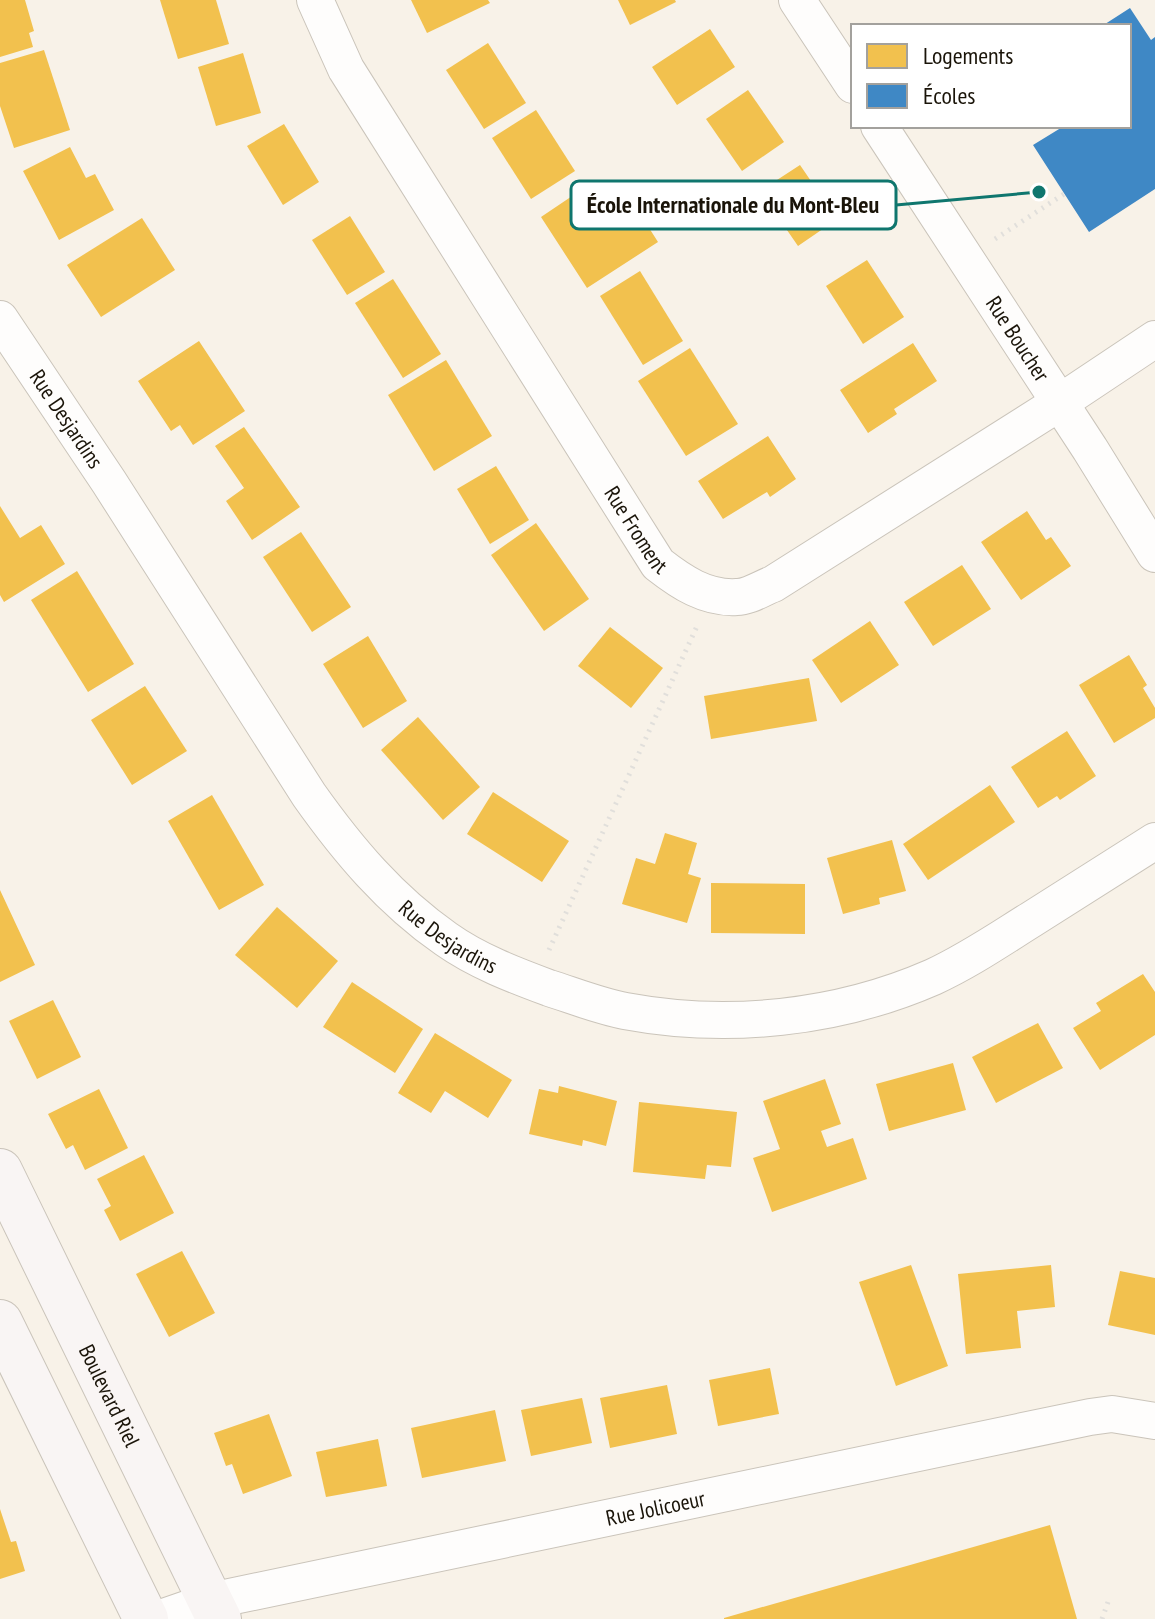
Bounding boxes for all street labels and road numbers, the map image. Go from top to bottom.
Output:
street label: Rue Boucher [980,291,1056,386]
street label: Rue Desjardins [24,364,110,473]
street label: Rue Froment [598,481,673,580]
street label: Rue Desjardins [393,894,502,980]
street label: Boulevard Riel [73,1340,147,1452]
street label: Rue Jolicoeur [603,1484,707,1532]

